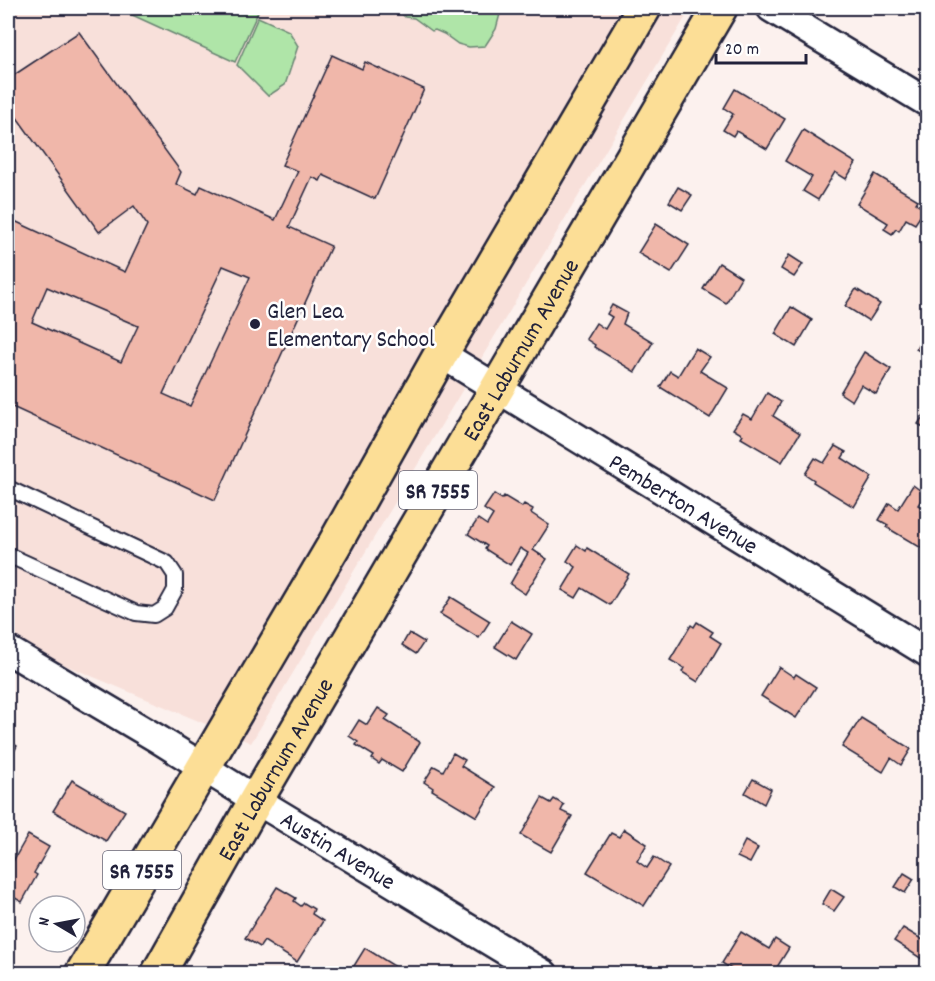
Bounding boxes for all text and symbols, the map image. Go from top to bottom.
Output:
scale bar [716,27,806,65]
text: 20 m [725,38,759,63]
street label: East Laburnum Avenue [456,253,589,449]
place label: Glen Lea Elementary School [267,296,435,358]
marker: Glen Lea Elementary School [248,317,262,331]
street label: Pemberton Avenue [601,447,764,565]
road number: SR 7555 [399,471,477,509]
street label: East Laburnum Avenue [211,672,344,868]
street label: Austin Avenue [273,804,401,900]
road number: SR 7555 [103,851,181,889]
north arrow [27,894,87,954]
text: N [33,916,57,928]

